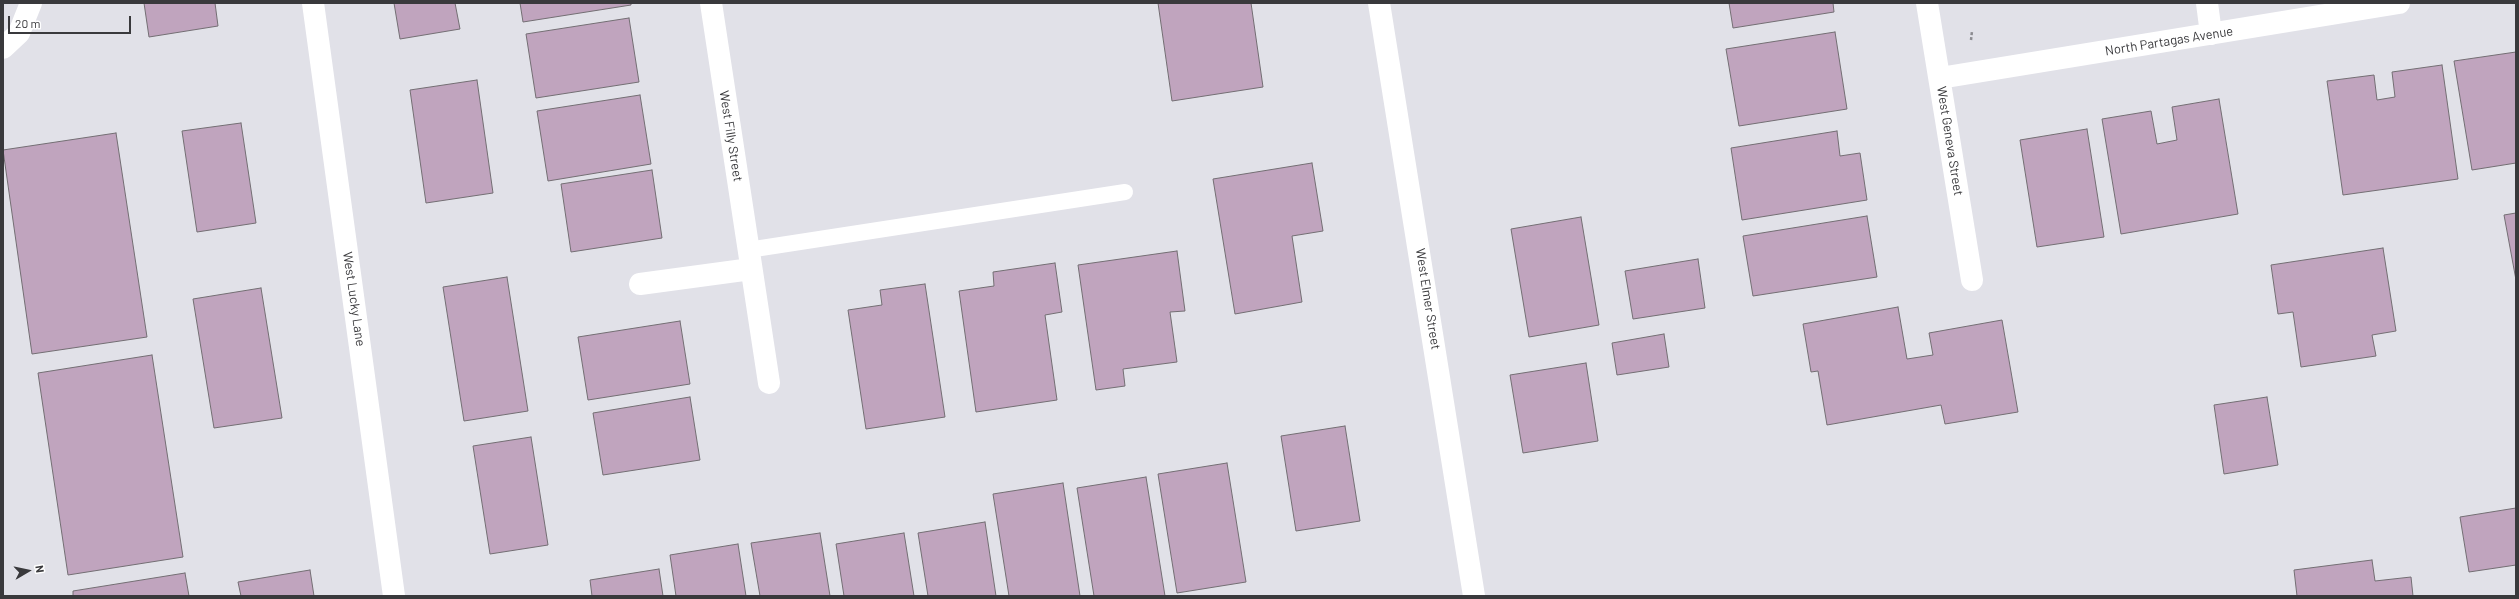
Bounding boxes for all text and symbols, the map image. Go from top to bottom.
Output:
scale bar [10,8,133,34]
text: 20 m [15,16,41,30]
street label: North Partagas Avenue [2104,23,2234,59]
street label: West Geneva Street [1934,85,1966,197]
street label: West Filly Street [716,89,746,183]
street label: West Elmer Street [1412,247,1444,351]
street label: West Lucky Lane [340,251,368,347]
north arrow [8,551,48,591]
text: N [33,564,47,574]

